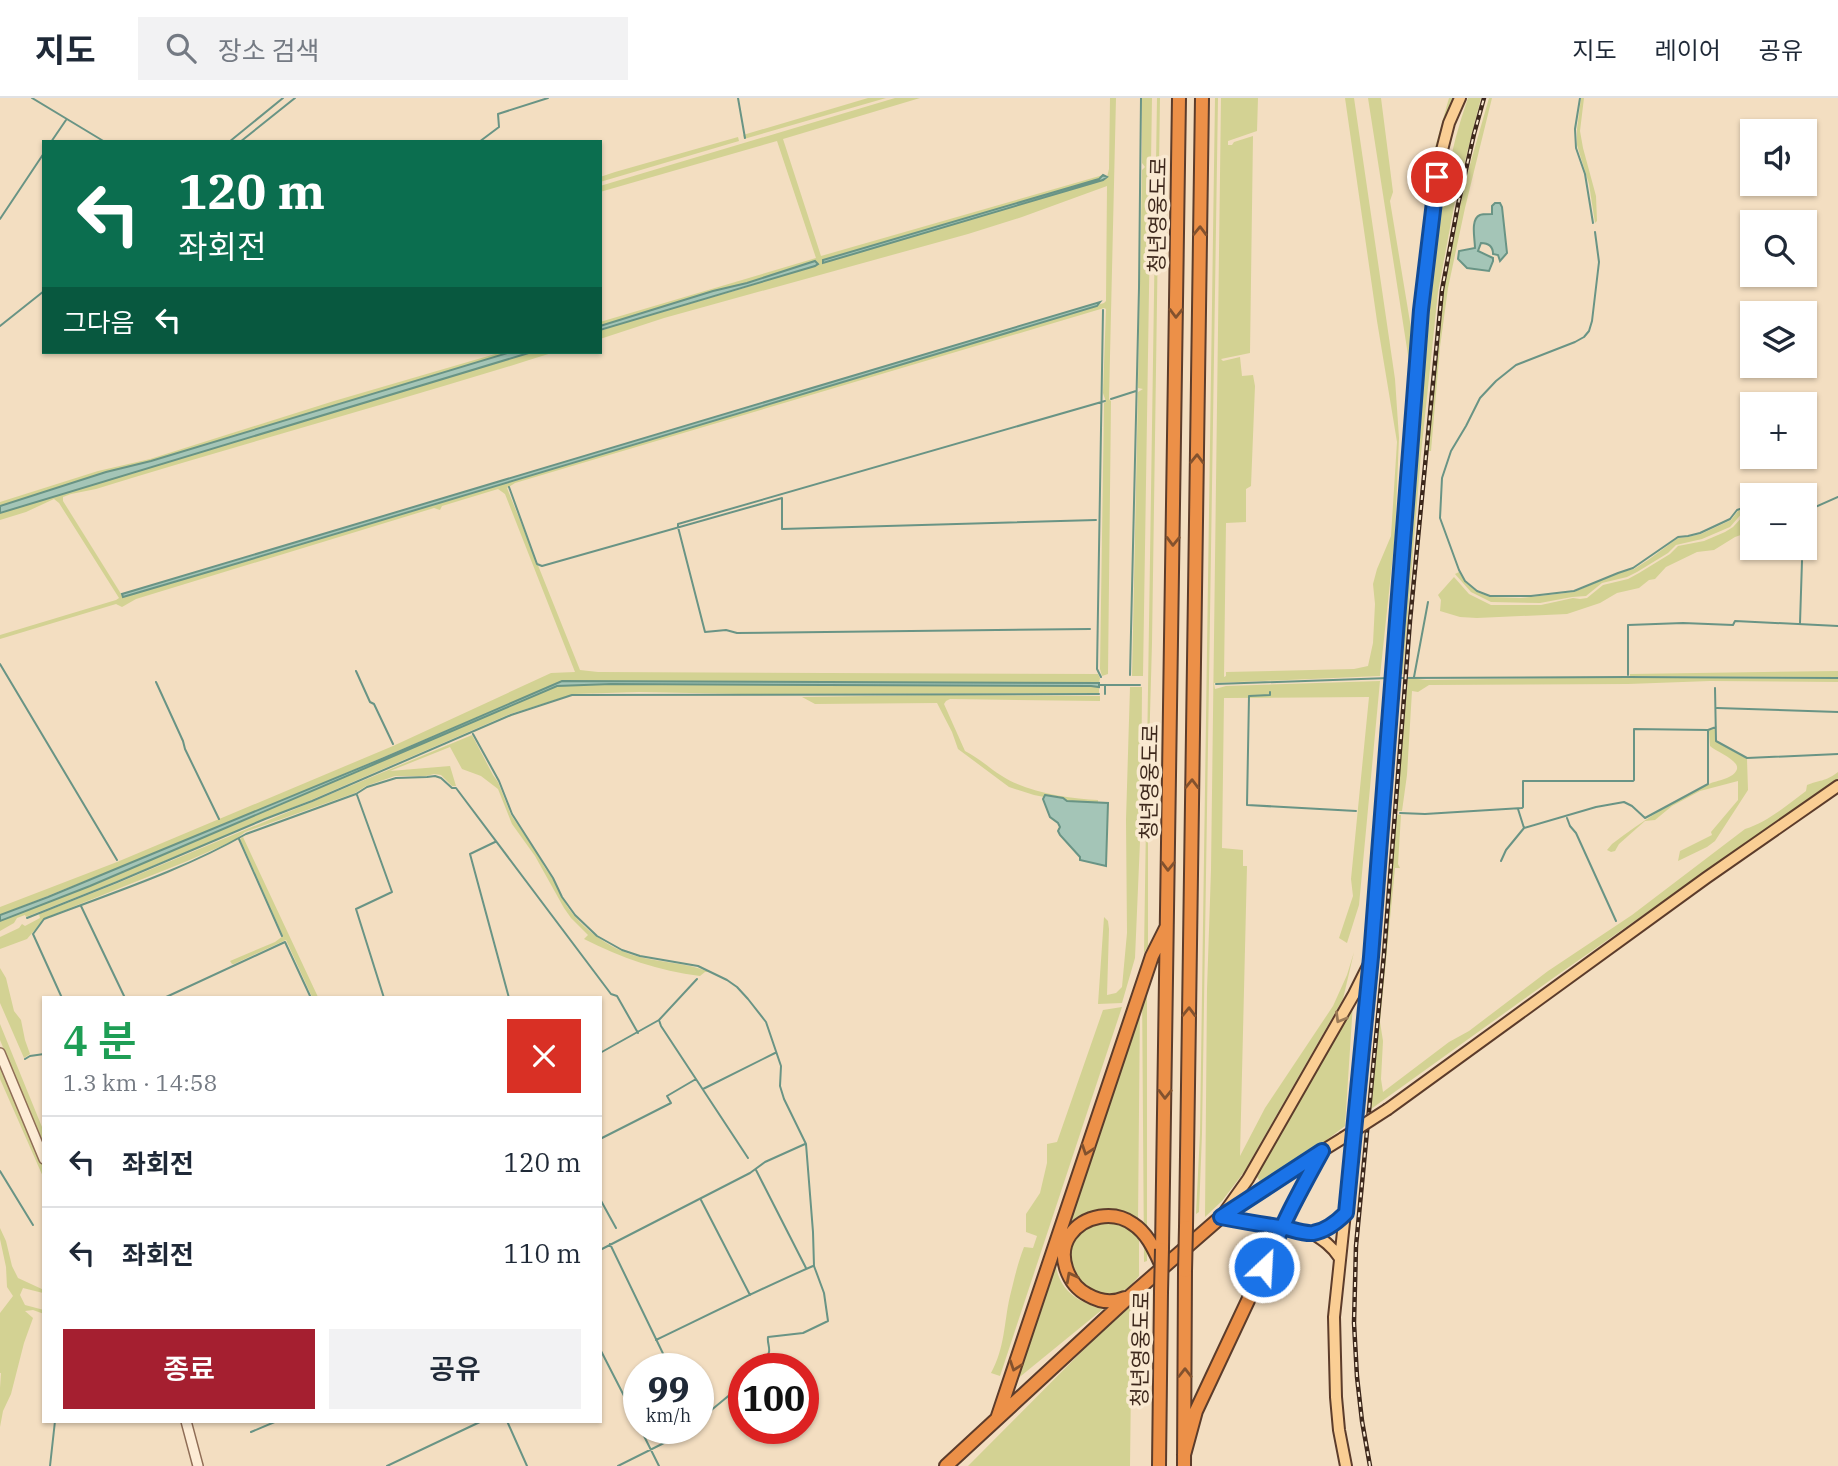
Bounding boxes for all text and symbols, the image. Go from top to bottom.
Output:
search box [138,17,628,80]
text: 지도 [35,28,96,71]
icon: search [162,29,200,67]
text: 장소 검색 [218,33,319,67]
text: 지도 [1572,34,1617,66]
text: 레이어 [1655,34,1721,66]
text: 공유 [1759,34,1803,66]
map controls [1740,119,1817,560]
button: sound [1740,119,1817,196]
pin [1407,147,1467,207]
street label: 청년영웅도로 [1142,157,1172,273]
icon: arrive [1418,158,1456,196]
text: 120 m [178,159,325,222]
icon: left [63,168,154,259]
button: search [1740,210,1817,287]
text: 좌회전 [178,225,266,267]
one-way arrow [1193,226,1208,237]
icon: left [149,301,187,339]
button: layers [1740,301,1817,378]
text: 그다음 [63,305,135,339]
one-way arrow [1168,308,1184,319]
button: + [1740,392,1817,469]
one-way arrow [1189,453,1205,464]
button: − [1740,483,1817,560]
one-way arrow [1165,535,1180,546]
street label: 청년영웅도로 [1134,724,1164,840]
one-way arrow [1184,779,1200,789]
one-way arrow [1160,861,1176,872]
one-way arrow [1181,1006,1197,1017]
one-way arrow [1335,1010,1348,1023]
text: 4 분 [63,1013,137,1068]
button: close [507,1019,581,1093]
text: 1.3 km · 14:58 [63,1067,217,1097]
one-way arrow [1157,1088,1172,1099]
icon: left [63,1143,101,1181]
one-way arrow [1081,1144,1095,1156]
text: 120 m [503,1145,581,1179]
text: 좌회전 [122,1146,194,1180]
position arrow [1227,1230,1301,1304]
icon: left [63,1234,101,1272]
text: 110 m [503,1236,581,1270]
text: 좌회전 [122,1237,194,1271]
one-way arrow [1066,1272,1080,1285]
street label: 청년영웅도로 [1125,1291,1155,1407]
button: 종료 [63,1329,315,1409]
button: 공유 [329,1329,581,1409]
speed limit sign: 100 [728,1353,819,1444]
one-way arrow [1009,1359,1023,1371]
text: 99 [647,1366,690,1412]
one-way arrow [1177,1368,1193,1378]
text: km/h [646,1404,691,1427]

